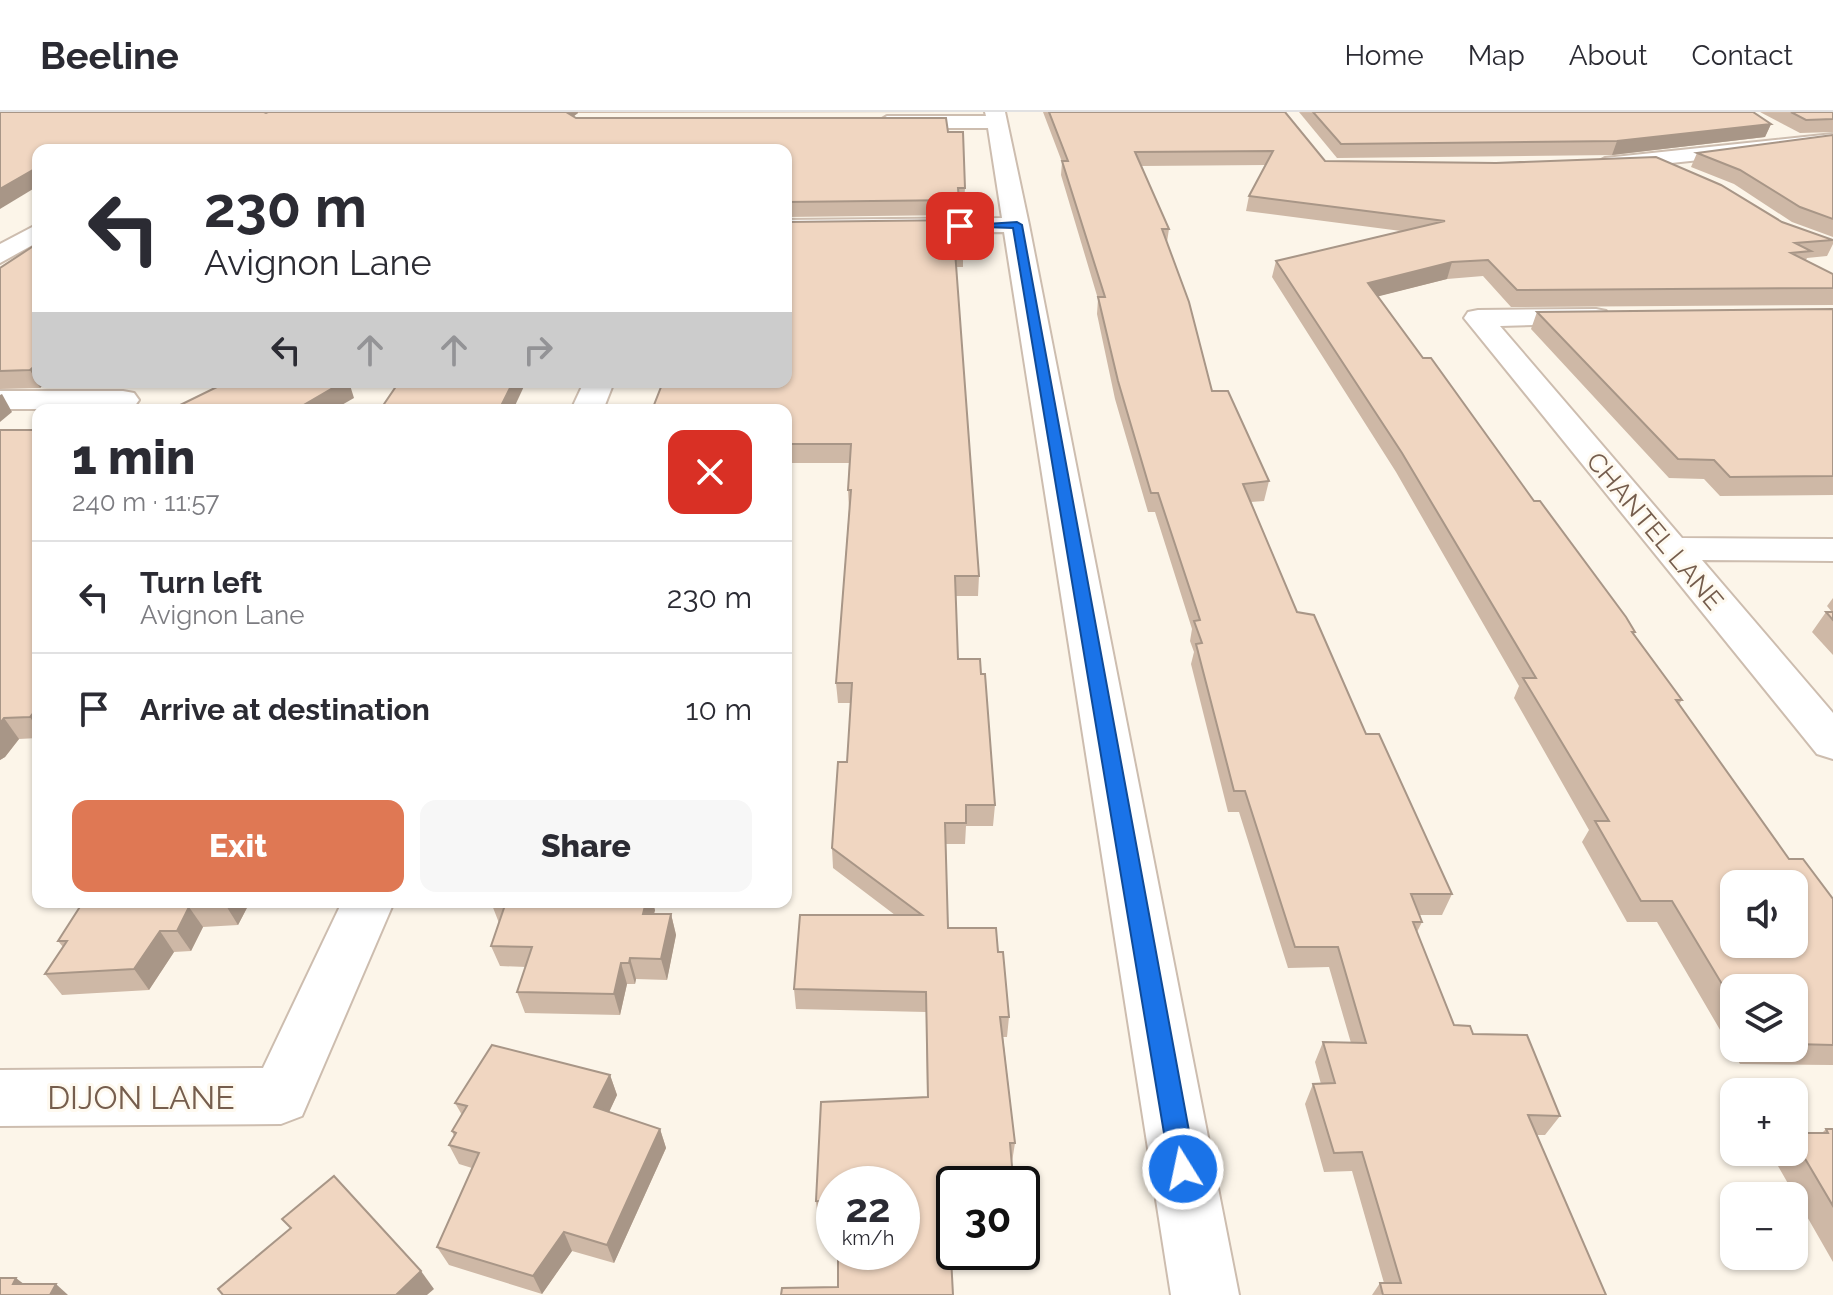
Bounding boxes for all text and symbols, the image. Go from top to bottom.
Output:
text: Beeline [40,33,179,78]
text: Home [1344,39,1424,72]
text: Map [1468,39,1525,72]
text: About [1569,39,1648,72]
text: Contact [1692,39,1793,72]
text: 230 m [204,174,367,240]
icon: left [72,176,176,280]
pin [926,192,994,260]
icon: arrive [938,204,982,248]
text: Avignon Lane [204,241,432,283]
icon: left [264,328,308,372]
icon: ahead [348,328,392,372]
icon: ahead [432,328,476,372]
icon: right [516,328,560,372]
text: 1 min [72,429,195,485]
button: close [668,430,752,514]
street label: CHANTEL LANE [1581,446,1729,616]
text: 240 m · 11:57 [72,487,220,517]
text: Turn left [140,565,262,600]
icon: left [72,575,116,619]
text: 230 m [667,580,752,615]
text: Avignon Lane [140,600,304,630]
icon: arrive [72,687,116,731]
text: Arrive at destination [140,692,430,727]
text: 10 m [686,692,752,727]
button: Exit [72,800,404,892]
button: Share [420,800,752,892]
map controls [1720,870,1808,1270]
button: sound [1720,870,1808,958]
button: layers [1720,974,1808,1062]
button: + [1720,1078,1808,1166]
street label: DIJON LANE [47,1079,235,1116]
position arrow [1141,1127,1225,1211]
speed limit sign: 30 [936,1166,1040,1270]
button: − [1720,1182,1808,1270]
text: 22 [845,1184,891,1231]
text: km/h [842,1226,894,1250]

